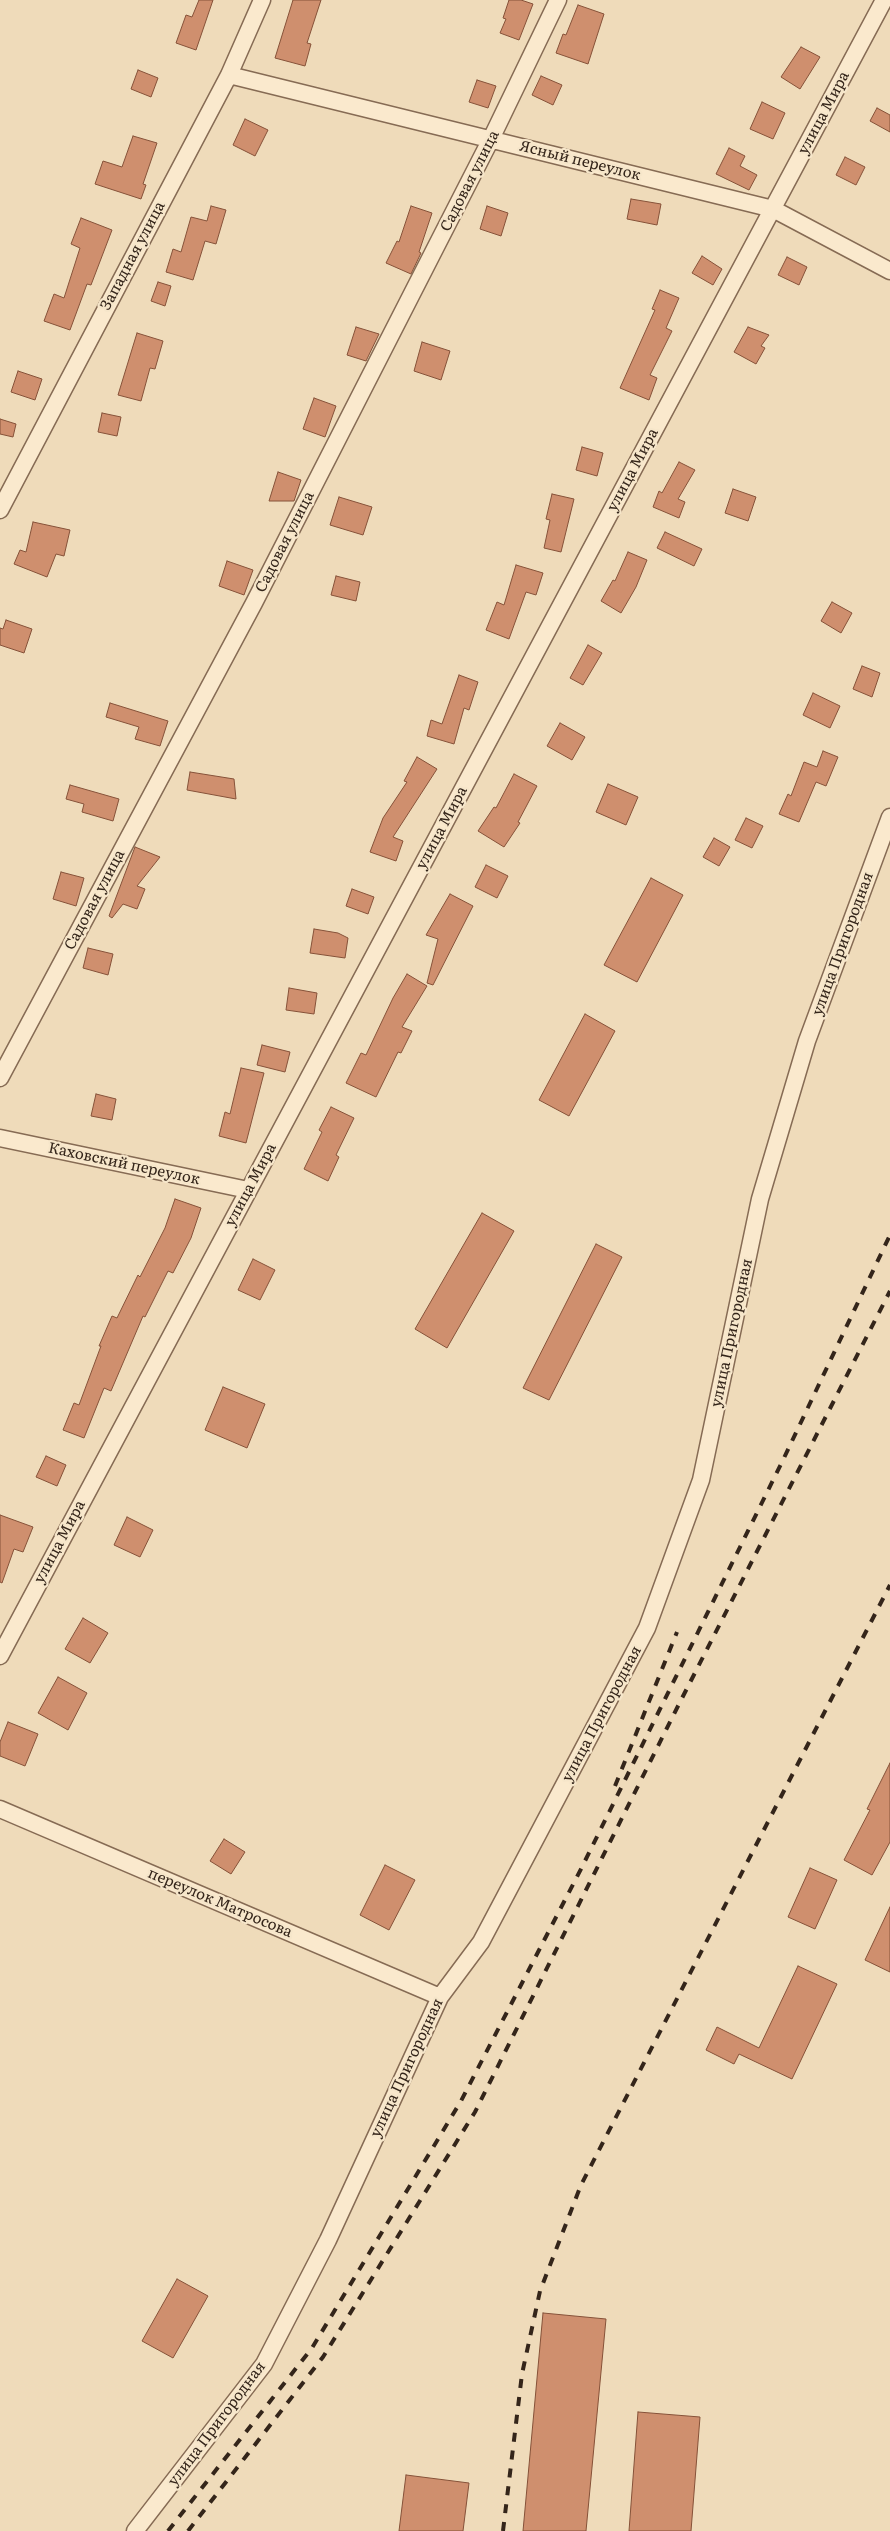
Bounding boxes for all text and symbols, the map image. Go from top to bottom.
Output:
street label: улица Мира [795,68,853,158]
street label: Садовая улица [437,128,503,234]
street label: Ясный переулок [518,137,642,185]
street label: Западная улица [97,199,169,313]
street label: улица Мира [604,425,662,515]
street label: Садовая улица [252,489,318,595]
street label: улица Мира [413,783,471,873]
street label: Садовая улица [61,847,129,953]
street label: улица Пригородная [809,870,877,1018]
street label: Каховский переулок [47,1139,201,1189]
street label: улица Мира [222,1140,280,1230]
street label: улица Пригородная [707,1257,757,1409]
street label: улица Мира [31,1497,89,1587]
street label: улица Пригородная [559,1643,645,1785]
street label: переулок Матросова [145,1864,295,1942]
street label: улица Пригородная [367,1996,447,2140]
street label: улица Пригородная [164,2358,270,2490]

